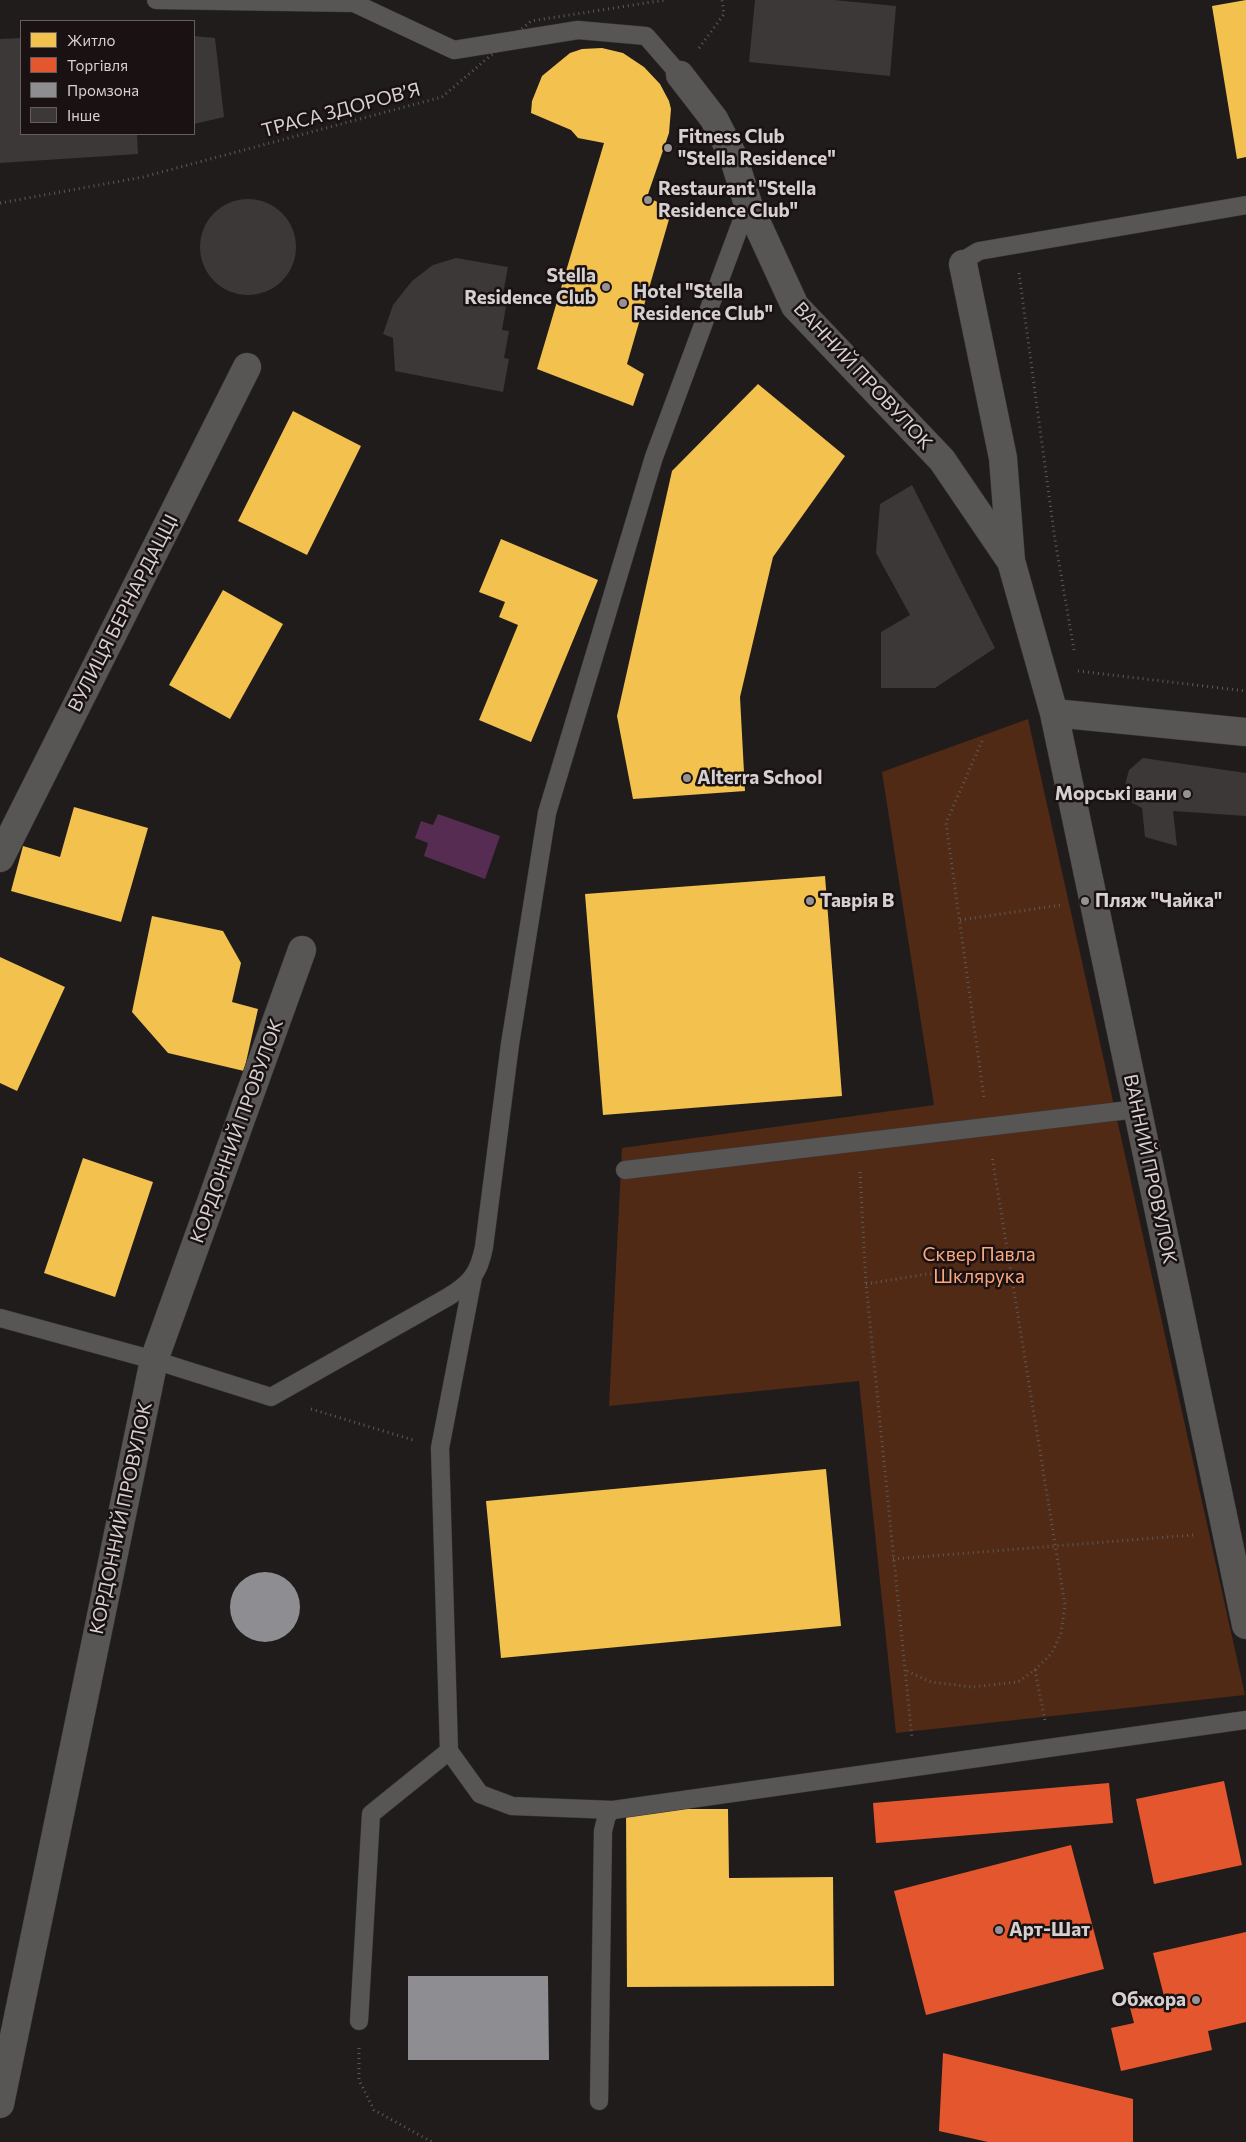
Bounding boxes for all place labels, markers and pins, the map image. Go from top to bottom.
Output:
place label: Fitness Club "Stella Residence" [678,126,836,170]
marker: Fitness Club "Stella Residence" [662,142,674,154]
place label: Restaurant "Stella Residence Club" [658,178,816,222]
marker: Restaurant "Stella Residence Club" [642,194,654,206]
place label: Stella Residence Club [464,265,596,309]
marker: Stella Residence Club [600,281,612,293]
place label: Hotel "Stella Residence Club" [633,281,773,325]
marker: Hotel "Stella Residence Club" [617,297,629,309]
place label: Alterra School [697,767,822,789]
marker: Alterra School [681,772,693,784]
place label: Морські вани [1055,783,1177,805]
marker: Морські вани [1181,788,1193,800]
place label: Таврія В [820,890,894,912]
place label: Пляж "Чайка" [1095,890,1222,912]
marker: Таврія В [804,895,816,907]
marker: Пляж "Чайка" [1079,895,1091,907]
place label: Арт-Шат [1009,1919,1090,1941]
marker: Арт-Шат [993,1924,1005,1936]
place label: Обжора [1112,1989,1186,2011]
marker: Обжора [1190,1994,1202,2006]

